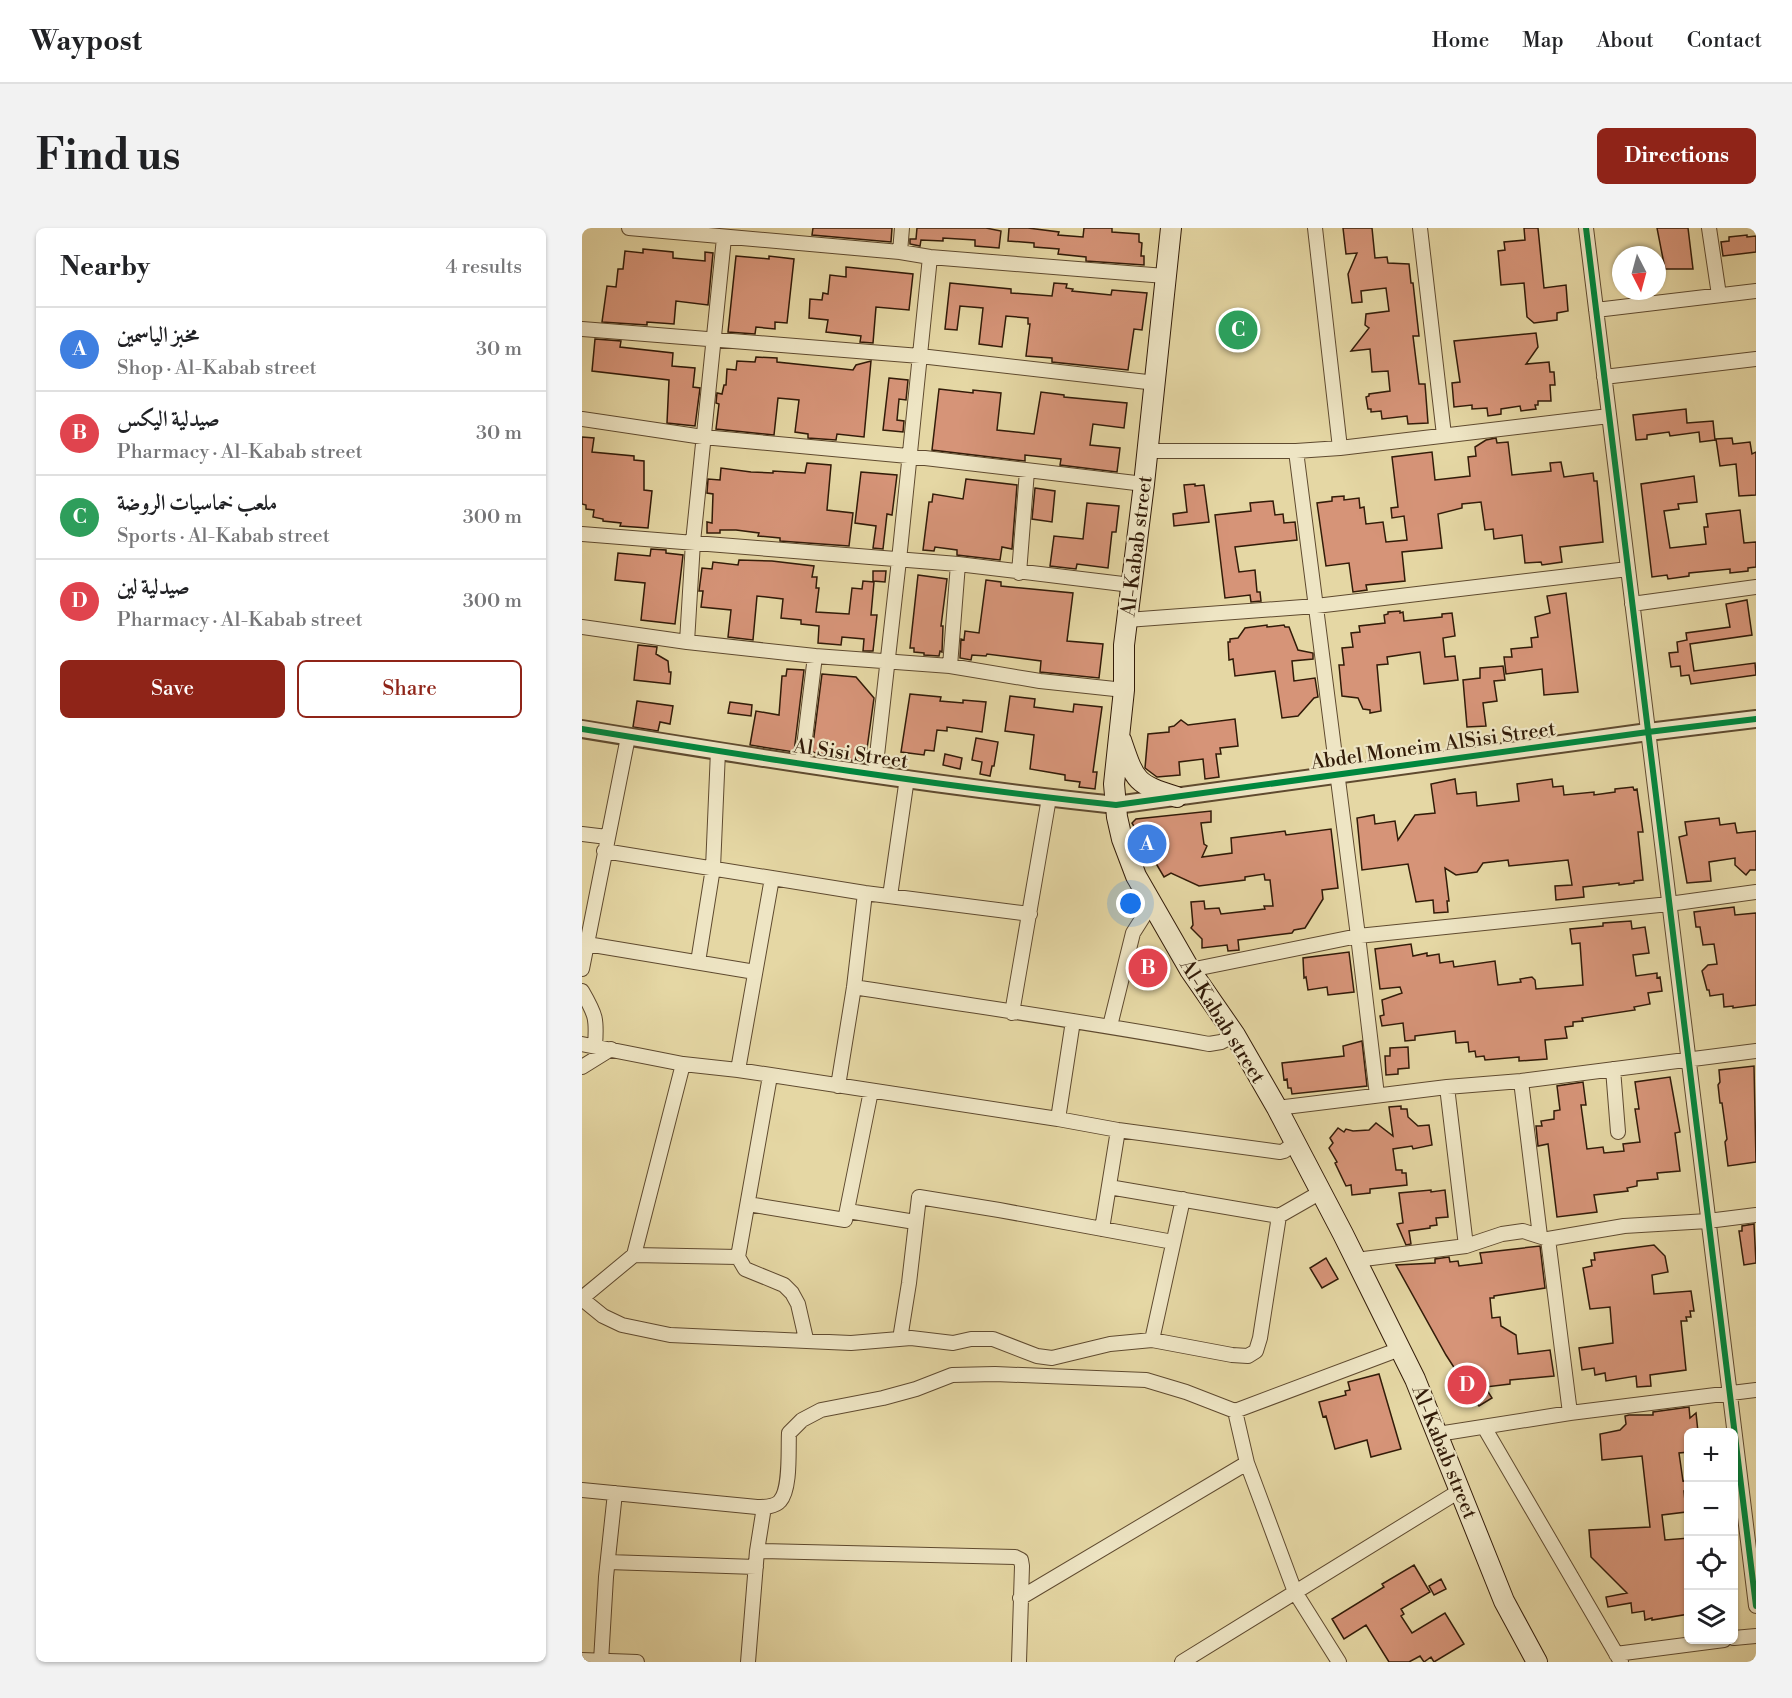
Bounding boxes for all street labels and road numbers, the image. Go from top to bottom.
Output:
street label: Al-Kabab street [1116,474,1159,619]
street label: Abdel Moneim AlSisi Street [1308,717,1557,776]
street label: Al Sisi Street [791,734,910,775]
street label: Al-Kabab street [1173,954,1270,1089]
street label: Al-Kabab street [1405,1381,1482,1523]

